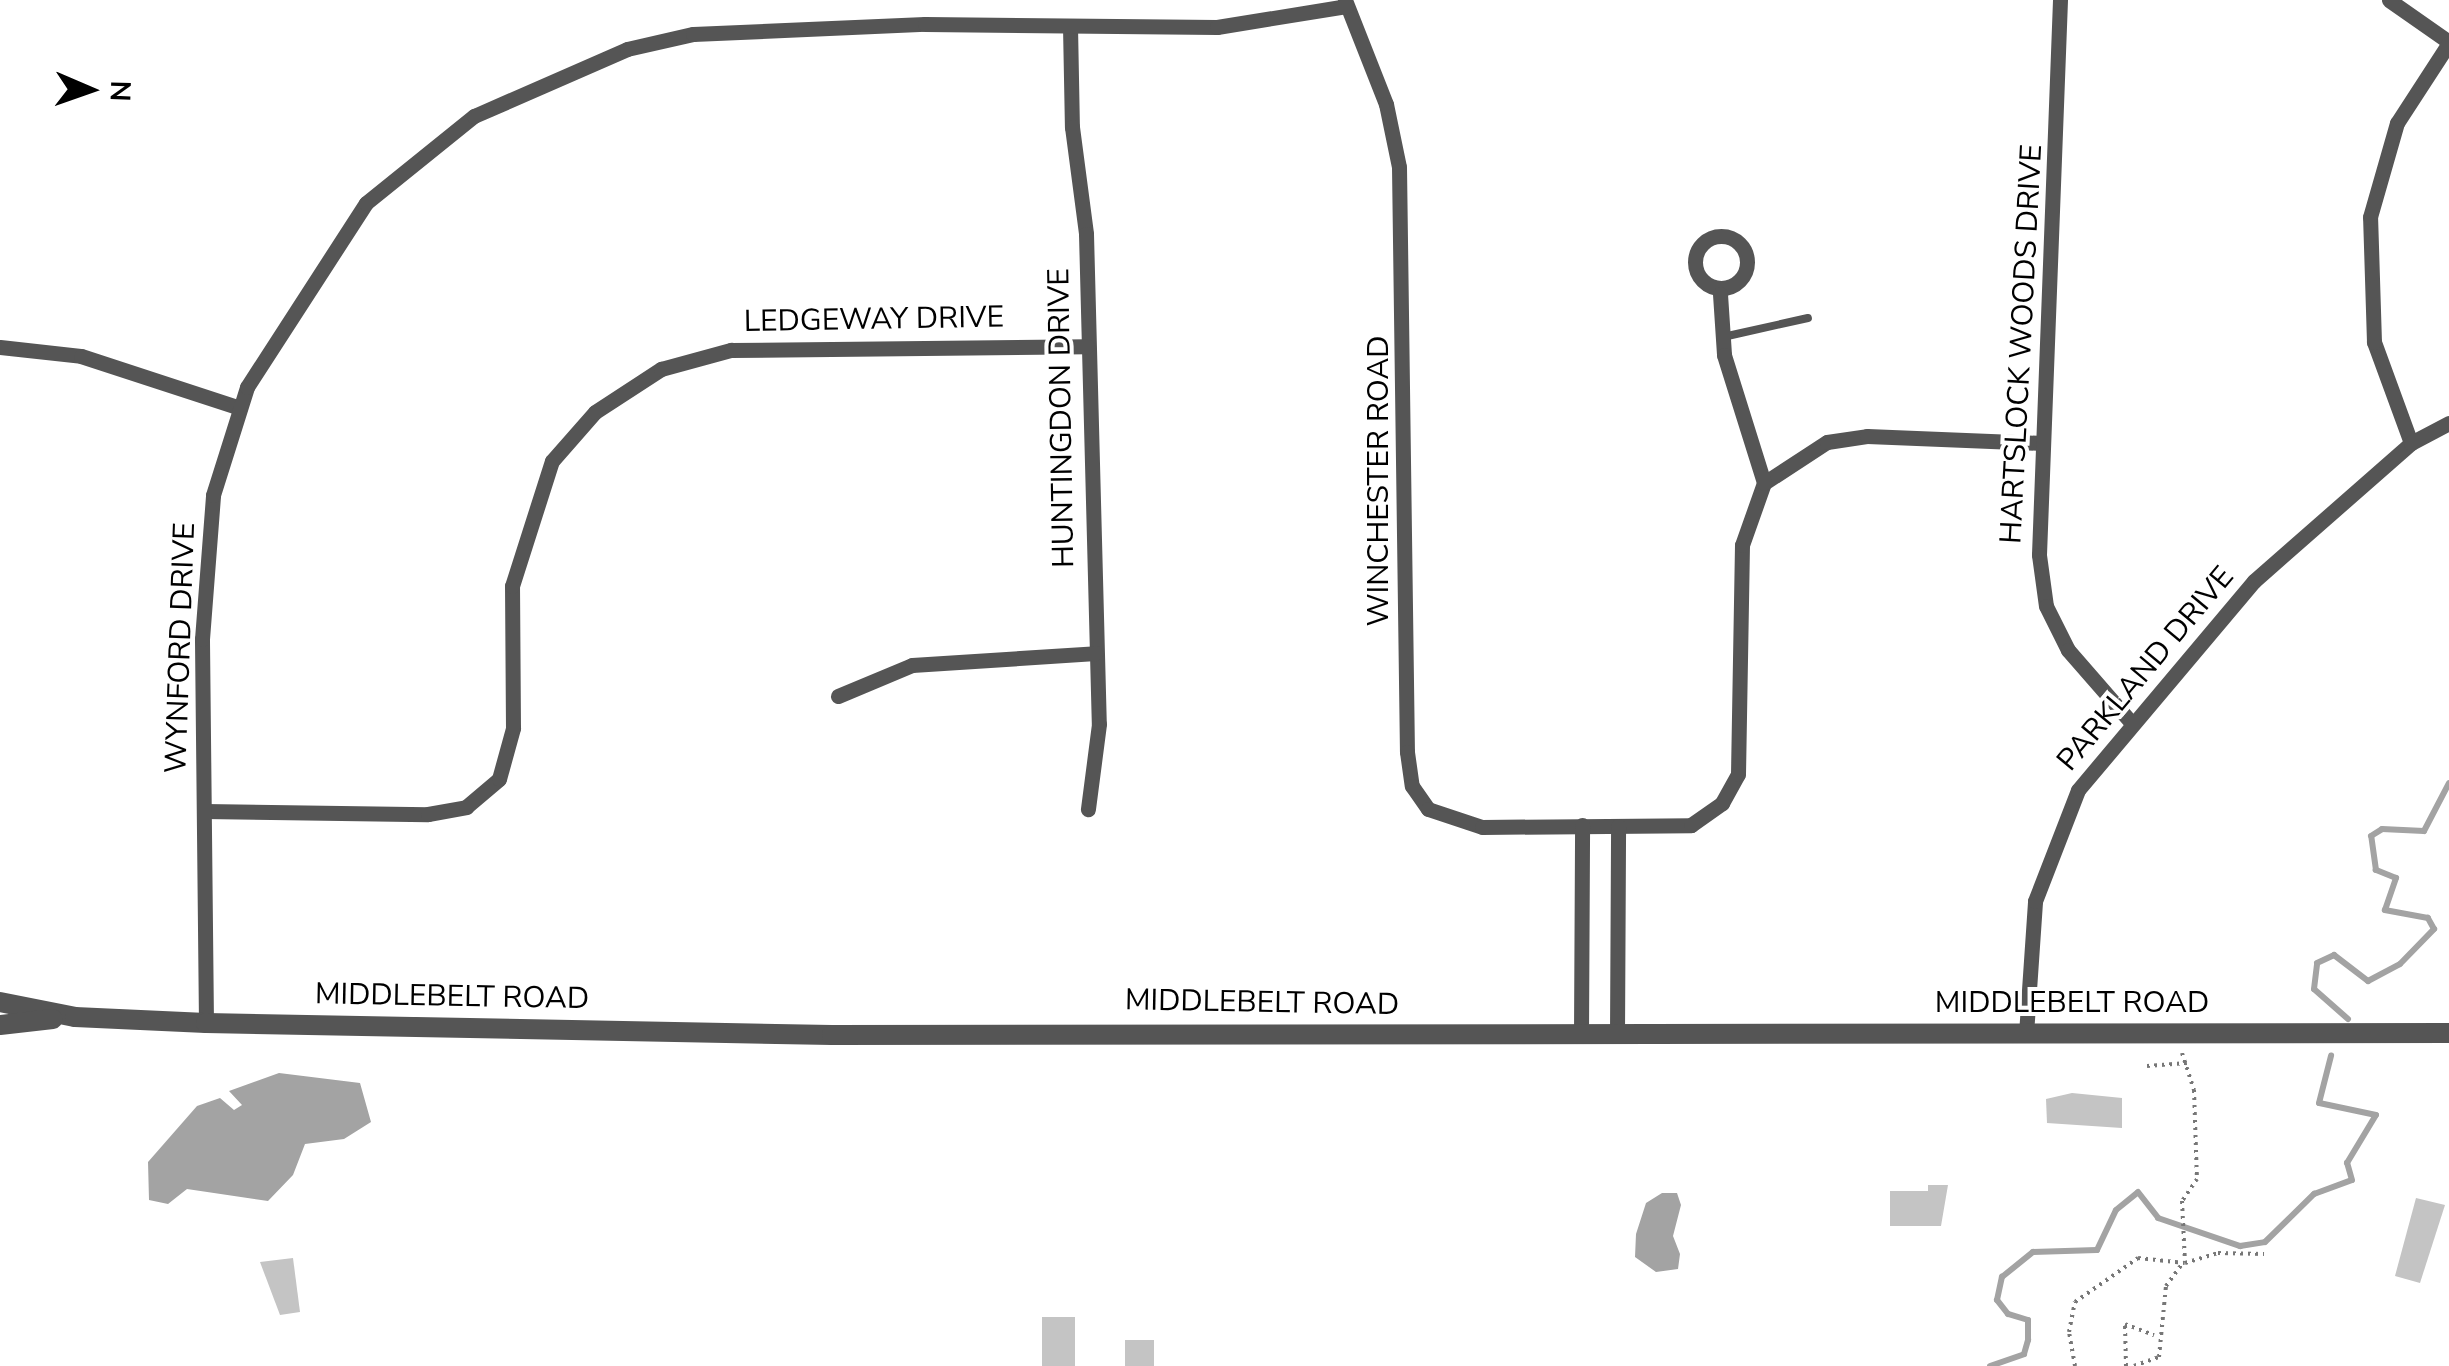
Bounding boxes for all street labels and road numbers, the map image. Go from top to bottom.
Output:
street label: HARTSLOCK WOODS DRIVE [1994,143,2050,545]
street label: HUNTINGDON DRIVE [1041,268,1083,568]
street label: LEDGEWAY DRIVE [744,300,1004,340]
street label: WINCHESTER ROAD [1361,335,1397,627]
street label: WYNFORD DRIVE [159,522,203,774]
street label: PARKLAND DRIVE [2050,560,2242,778]
street label: MIDDLEBELT ROAD [315,977,589,1017]
street label: MIDDLEBELT ROAD [1125,983,1399,1023]
street label: MIDDLEBELT ROAD [1935,985,2209,1021]

